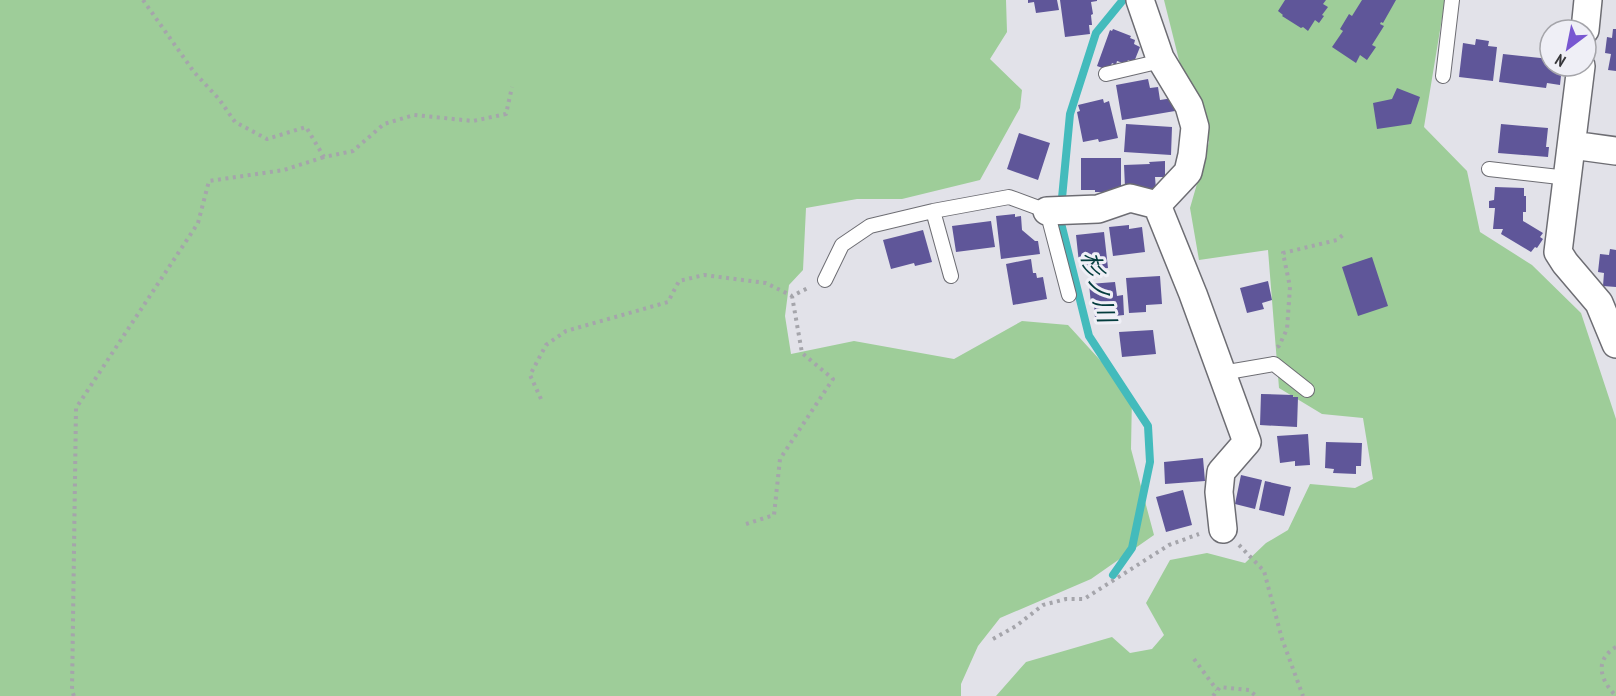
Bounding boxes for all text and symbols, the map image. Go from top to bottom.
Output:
north arrow [1538,18,1598,78]
text: N [1551,50,1569,71]
water label: 杉ノ川 [1074,248,1124,329]

